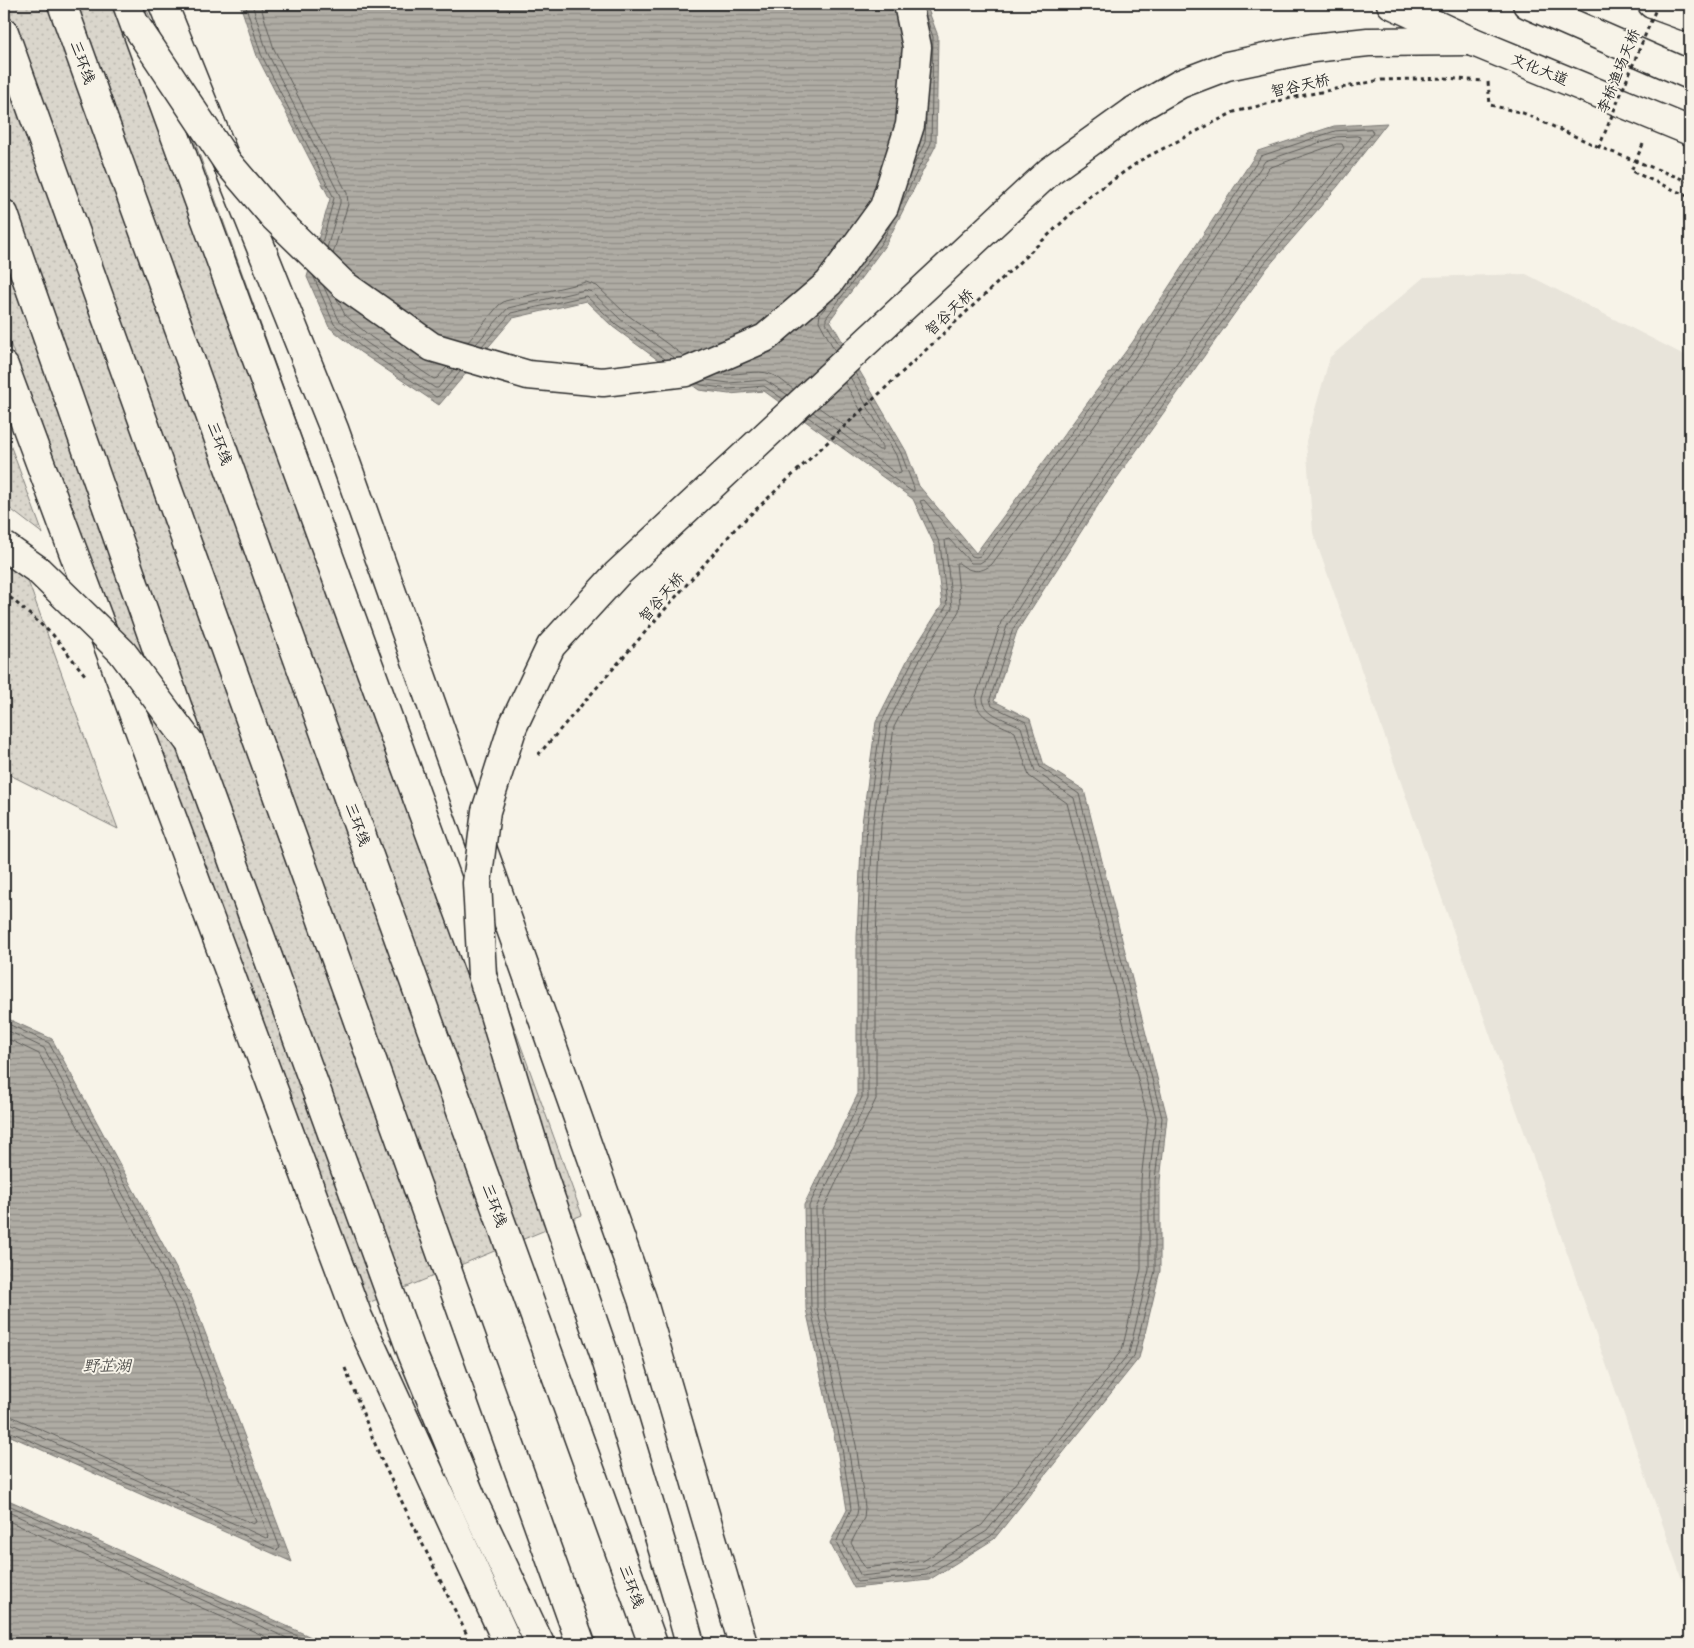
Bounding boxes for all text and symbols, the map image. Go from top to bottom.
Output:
street label: 李桥渔场天桥 [1592,26,1644,116]
street label: 三环线 [66,38,100,86]
street label: 文化大道 [1509,49,1571,89]
street label: 智谷天桥 [1269,69,1331,101]
street label: 智谷天桥 [921,285,977,339]
street label: 三环线 [203,419,237,467]
street label: 智谷天桥 [634,568,688,626]
street label: 三环线 [341,800,375,848]
street label: 三环线 [478,1181,512,1229]
water label: 野芷湖 [83,1355,133,1375]
street label: 三环线 [615,1562,649,1610]

